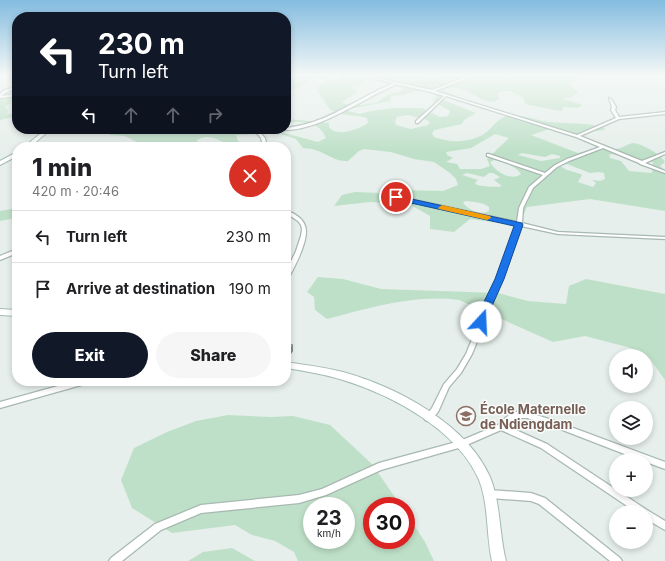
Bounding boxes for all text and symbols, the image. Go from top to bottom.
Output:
text: 230 m [98,27,185,61]
icon: left [32,28,84,80]
text: Turn left [98,61,168,82]
icon: left [78,104,100,126]
icon: ahead [120,104,142,126]
icon: ahead [162,104,184,126]
icon: right [204,104,226,126]
text: 1 min [32,153,92,182]
button: close [229,155,271,197]
pin [379,180,413,214]
text: 420 m · 20:46 [32,183,119,199]
icon: arrive [385,186,407,208]
icon: left [32,226,54,248]
text: Turn left [66,227,127,246]
text: 230 m [226,227,271,246]
icon: arrive [32,278,54,300]
text: Arrive at destination [66,279,215,298]
text: 190 m [229,279,271,298]
position arrow [460,301,502,343]
button: Exit [32,332,148,378]
button: Share [156,332,271,378]
map controls [609,349,653,549]
button: sound [609,349,653,393]
place label: École Maternelle de Ndiengdam [480,401,586,432]
button: layers [609,401,653,445]
school or university icon: École Maternelle de Ndiengdam [455,405,477,427]
button: + [609,453,653,497]
speed limit sign: 30 [363,497,415,549]
button: − [609,505,653,549]
text: 23 [316,506,342,530]
text: km/h [317,527,341,539]

